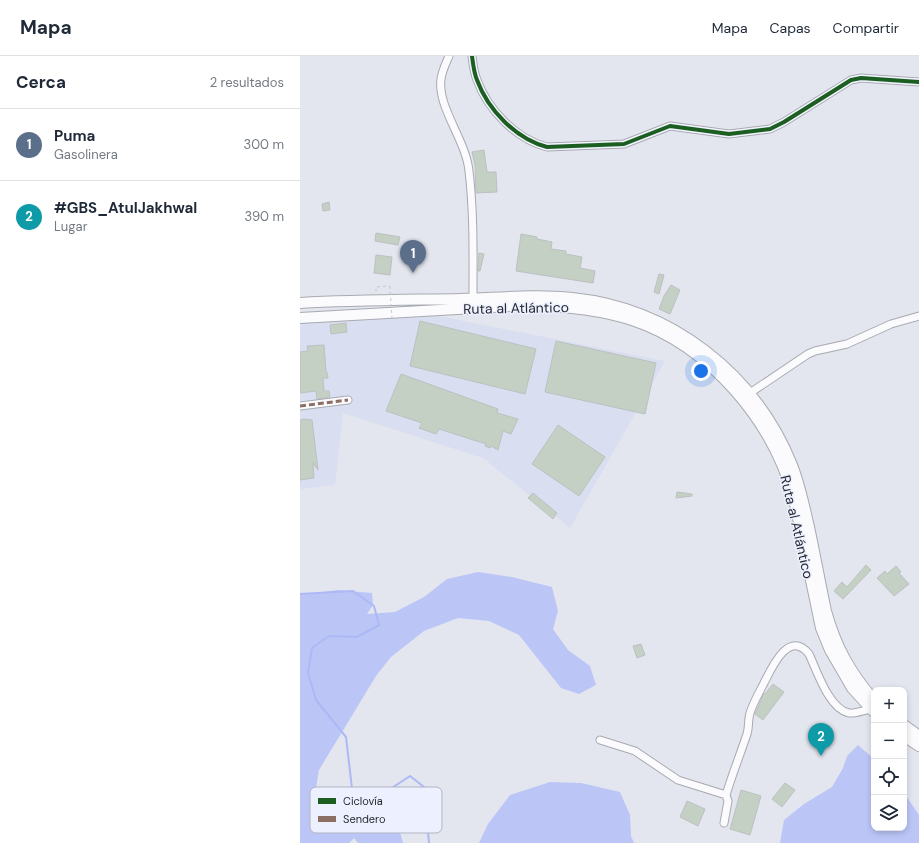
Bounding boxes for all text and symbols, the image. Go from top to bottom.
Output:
text: Mapa [20,15,72,40]
text: Mapa [712,19,748,37]
text: Capas [770,19,811,37]
text: Compartir [833,19,899,37]
text: Cerca [16,71,66,93]
text: 2 resultados [210,74,284,91]
text: Puma [54,126,95,146]
text: 1 [27,136,31,153]
text: 300 m [243,136,284,153]
text: Gasolinera [54,146,118,163]
text: #GBS_AtulJakhwal [54,198,197,218]
text: 2 [25,208,33,225]
text: 390 m [245,208,284,225]
text: Lugar [54,218,87,235]
pin: 1 [400,240,426,273]
street label: Ruta al Atlántico [463,298,569,318]
your location [691,361,711,381]
street label: Ruta al Atlántico [776,473,818,581]
map controls [871,687,907,831]
button: + [871,687,907,723]
pin: 2 [808,723,834,756]
button: − [871,723,907,759]
button: locate [871,759,907,795]
legend [310,787,442,833]
text: Ciclovía [343,794,383,808]
button: layers [871,795,907,831]
text: Sendero [343,812,385,826]

